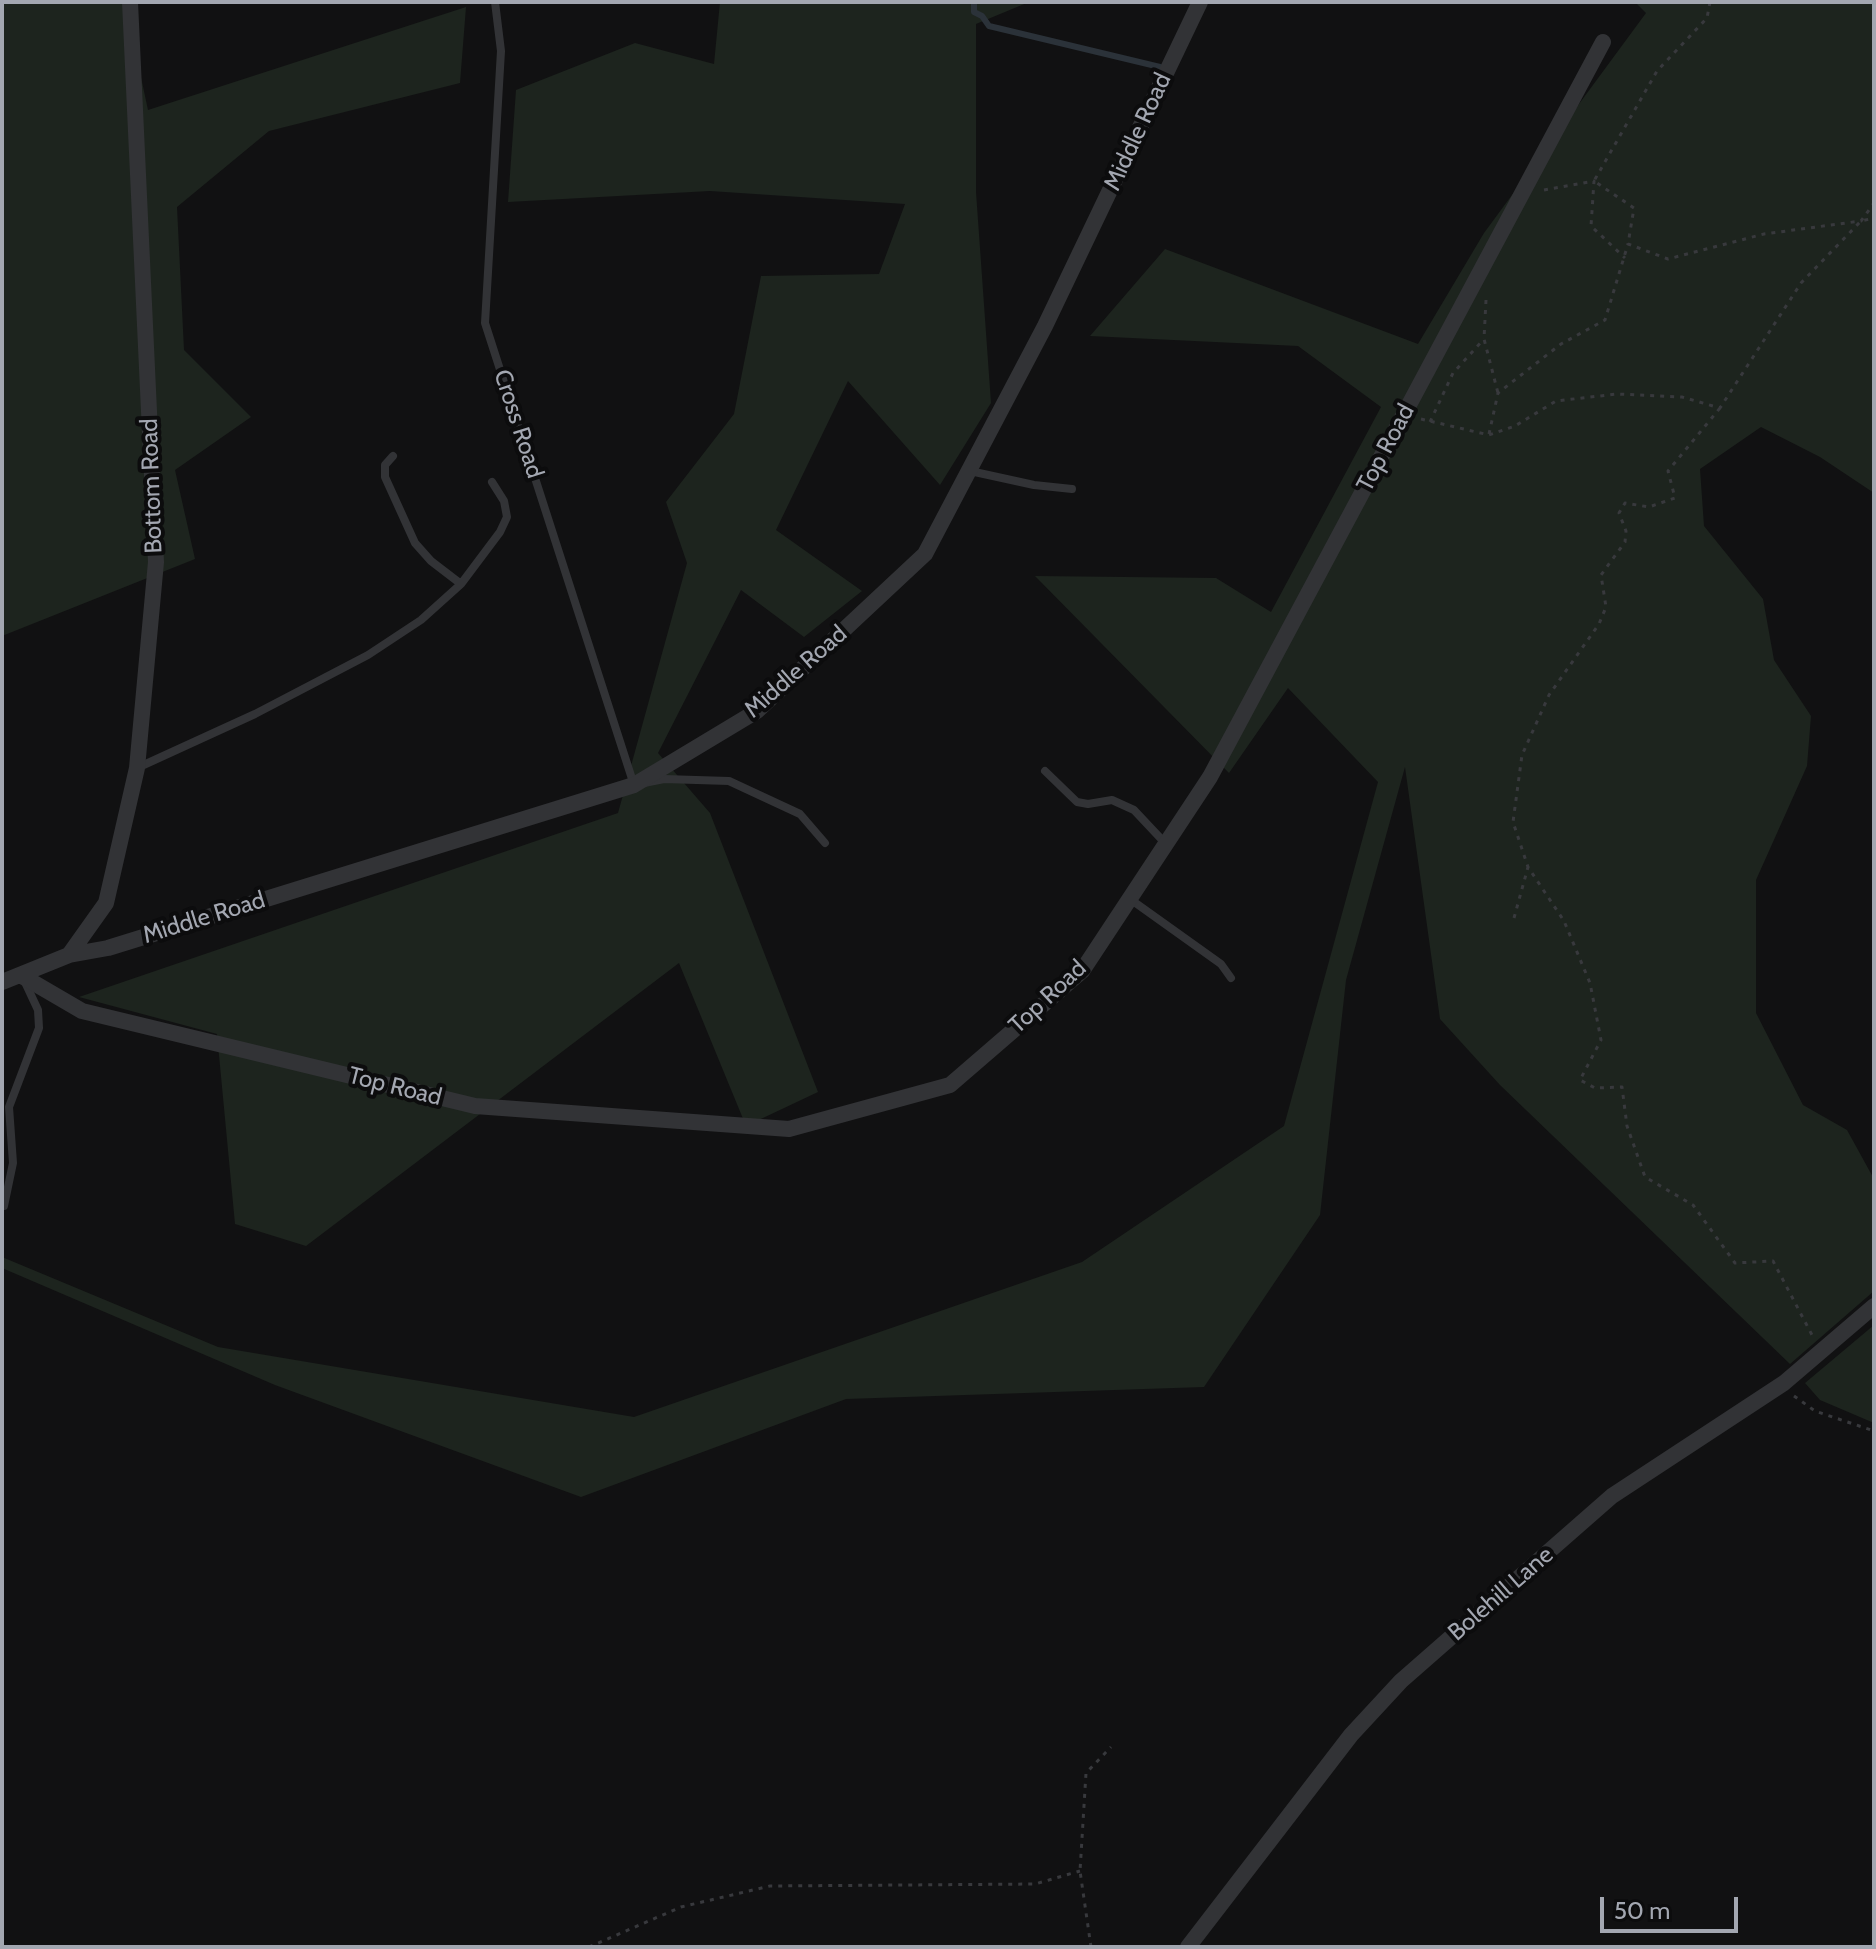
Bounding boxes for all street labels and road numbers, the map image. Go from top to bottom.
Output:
street label: Middle Road [1098,69,1178,195]
street label: Cross Road [487,366,549,482]
street label: Top Road [1351,399,1421,497]
street label: Bottom Road [135,418,169,554]
street label: Middle Road [739,620,853,724]
street label: Middle Road [139,886,269,950]
street label: Top Road [1003,954,1093,1040]
street label: Top Road [345,1062,445,1112]
street label: Bolehill Lane [1443,1541,1559,1647]

